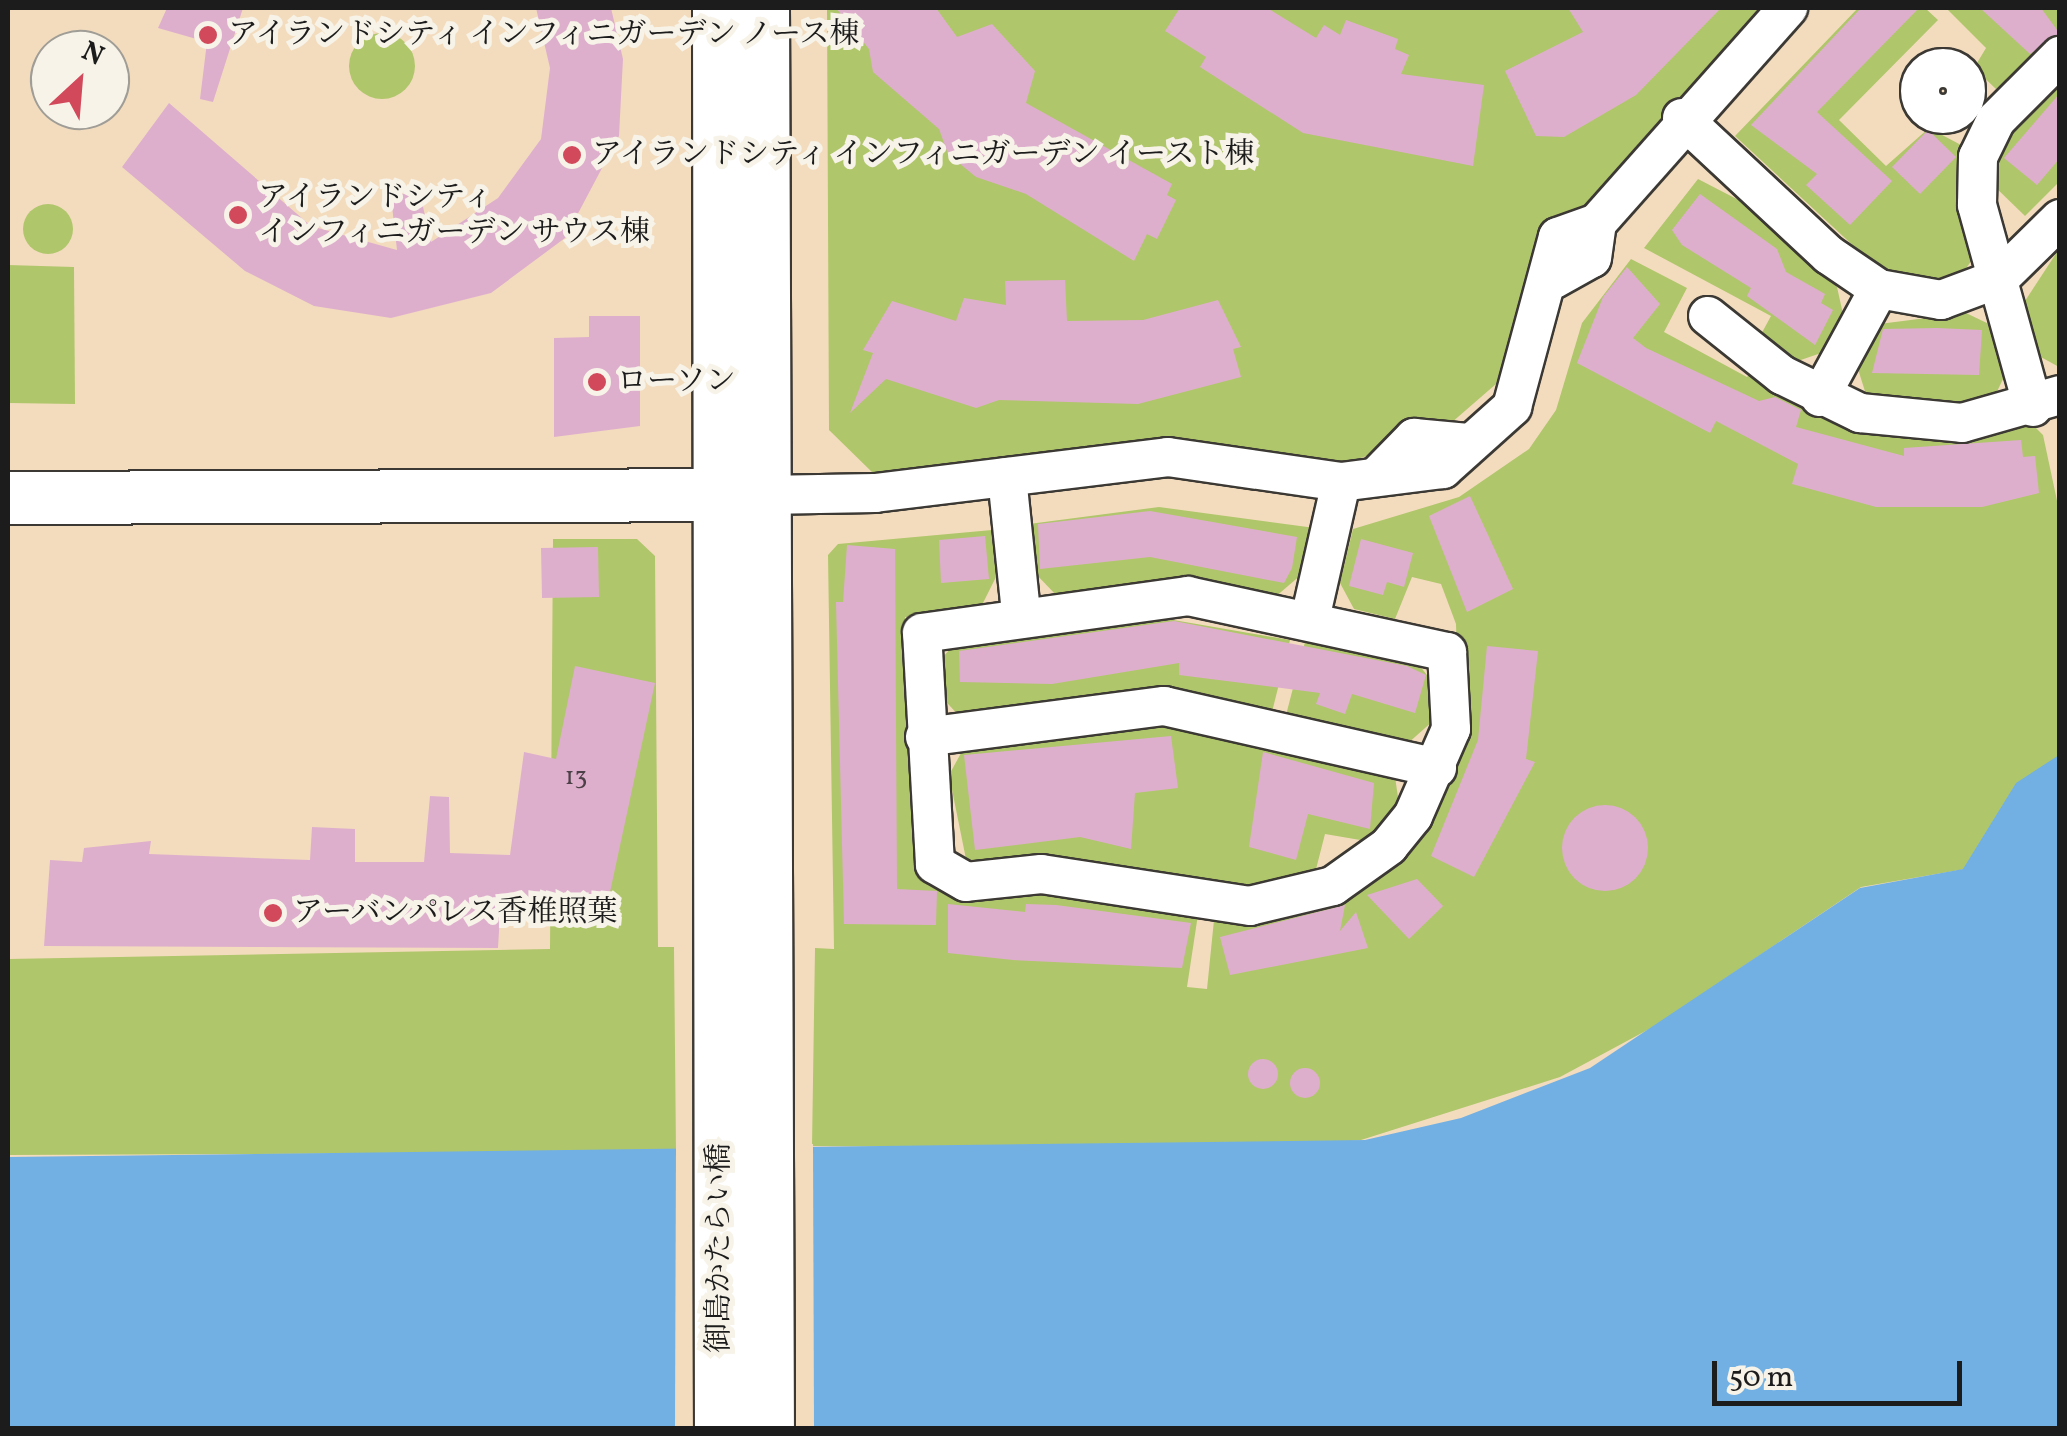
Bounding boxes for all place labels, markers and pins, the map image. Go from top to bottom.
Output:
place label: アイランドシティ インフィニガーデン ノース棟 [228,17,869,53]
marker: アイランドシティ インフィニガーデン ノース棟 [197,24,219,46]
place label: アイランドシティ インフィニガーデン イースト棟 [592,137,1264,173]
marker: アイランドシティ インフィニガーデン イースト棟 [561,144,583,166]
place label: アイランドシティ インフィニガーデン サウス棟 [258,180,654,250]
marker: アイランドシティ インフィニガーデン サウス棟 [227,204,249,226]
place label: ローソン [617,364,737,400]
marker: ローソン [586,371,608,393]
place label: アーバンパレス香椎照葉 [293,895,622,931]
marker: アーバンパレス香椎照葉 [262,902,284,924]

